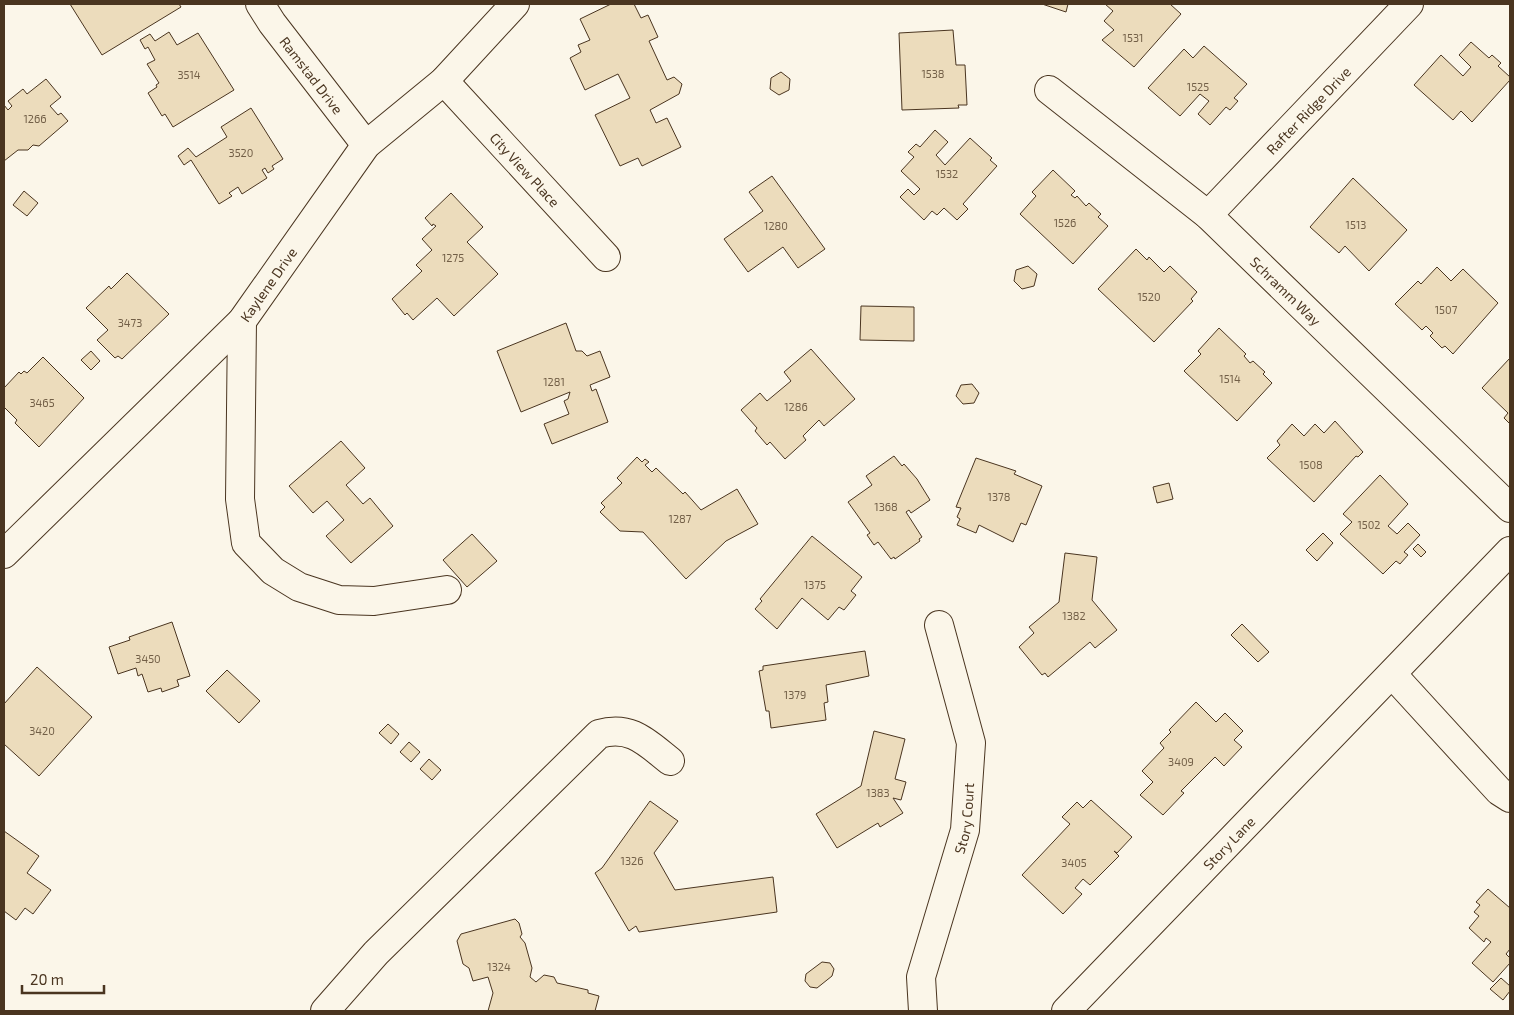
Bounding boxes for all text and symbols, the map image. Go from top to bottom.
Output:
house number: 1531 [1123,31,1143,44]
street label: Ramstad Drive [277,33,347,117]
street label: Rafter Ridge Drive [1262,63,1354,157]
house number: 1538 [921,67,945,80]
house number: 3514 [177,68,201,81]
house number: 1525 [1187,80,1209,93]
house number: 1266 [23,112,47,125]
street label: City View Place [487,129,564,210]
house number: 3520 [229,146,253,159]
house number: 1532 [936,167,958,180]
house number: 1526 [1054,216,1076,229]
house number: 1513 [1346,218,1366,231]
house number: 1280 [764,219,788,232]
street label: Kaylene Drive [236,244,300,325]
house number: 1275 [442,251,464,264]
street label: Schramm Way [1247,253,1325,329]
house number: 1520 [1137,290,1161,303]
house number: 1507 [1435,303,1458,316]
house number: 3473 [118,316,142,329]
house number: 1514 [1219,372,1241,385]
house number: 1281 [543,375,565,388]
house number: 3465 [29,396,55,409]
house number: 1286 [784,400,808,413]
house number: 1508 [1299,458,1323,471]
house number: 1378 [988,490,1010,503]
house number: 1368 [874,500,898,513]
house number: 1287 [669,512,692,525]
house number: 1502 [1357,518,1381,531]
house number: 1375 [804,578,826,591]
house number: 1382 [1062,609,1086,622]
house number: 3450 [135,652,161,665]
house number: 1379 [784,688,806,701]
house number: 3420 [29,724,55,737]
house number: 3409 [1168,755,1194,768]
street label: Story Court [950,782,977,856]
house number: 1383 [866,786,890,799]
street label: Story Lane [1199,812,1258,873]
house number: 1326 [621,854,643,867]
house number: 3405 [1061,856,1087,869]
house number: 1324 [487,960,511,973]
scale bar [22,962,105,994]
text: 20 m [30,970,64,988]

